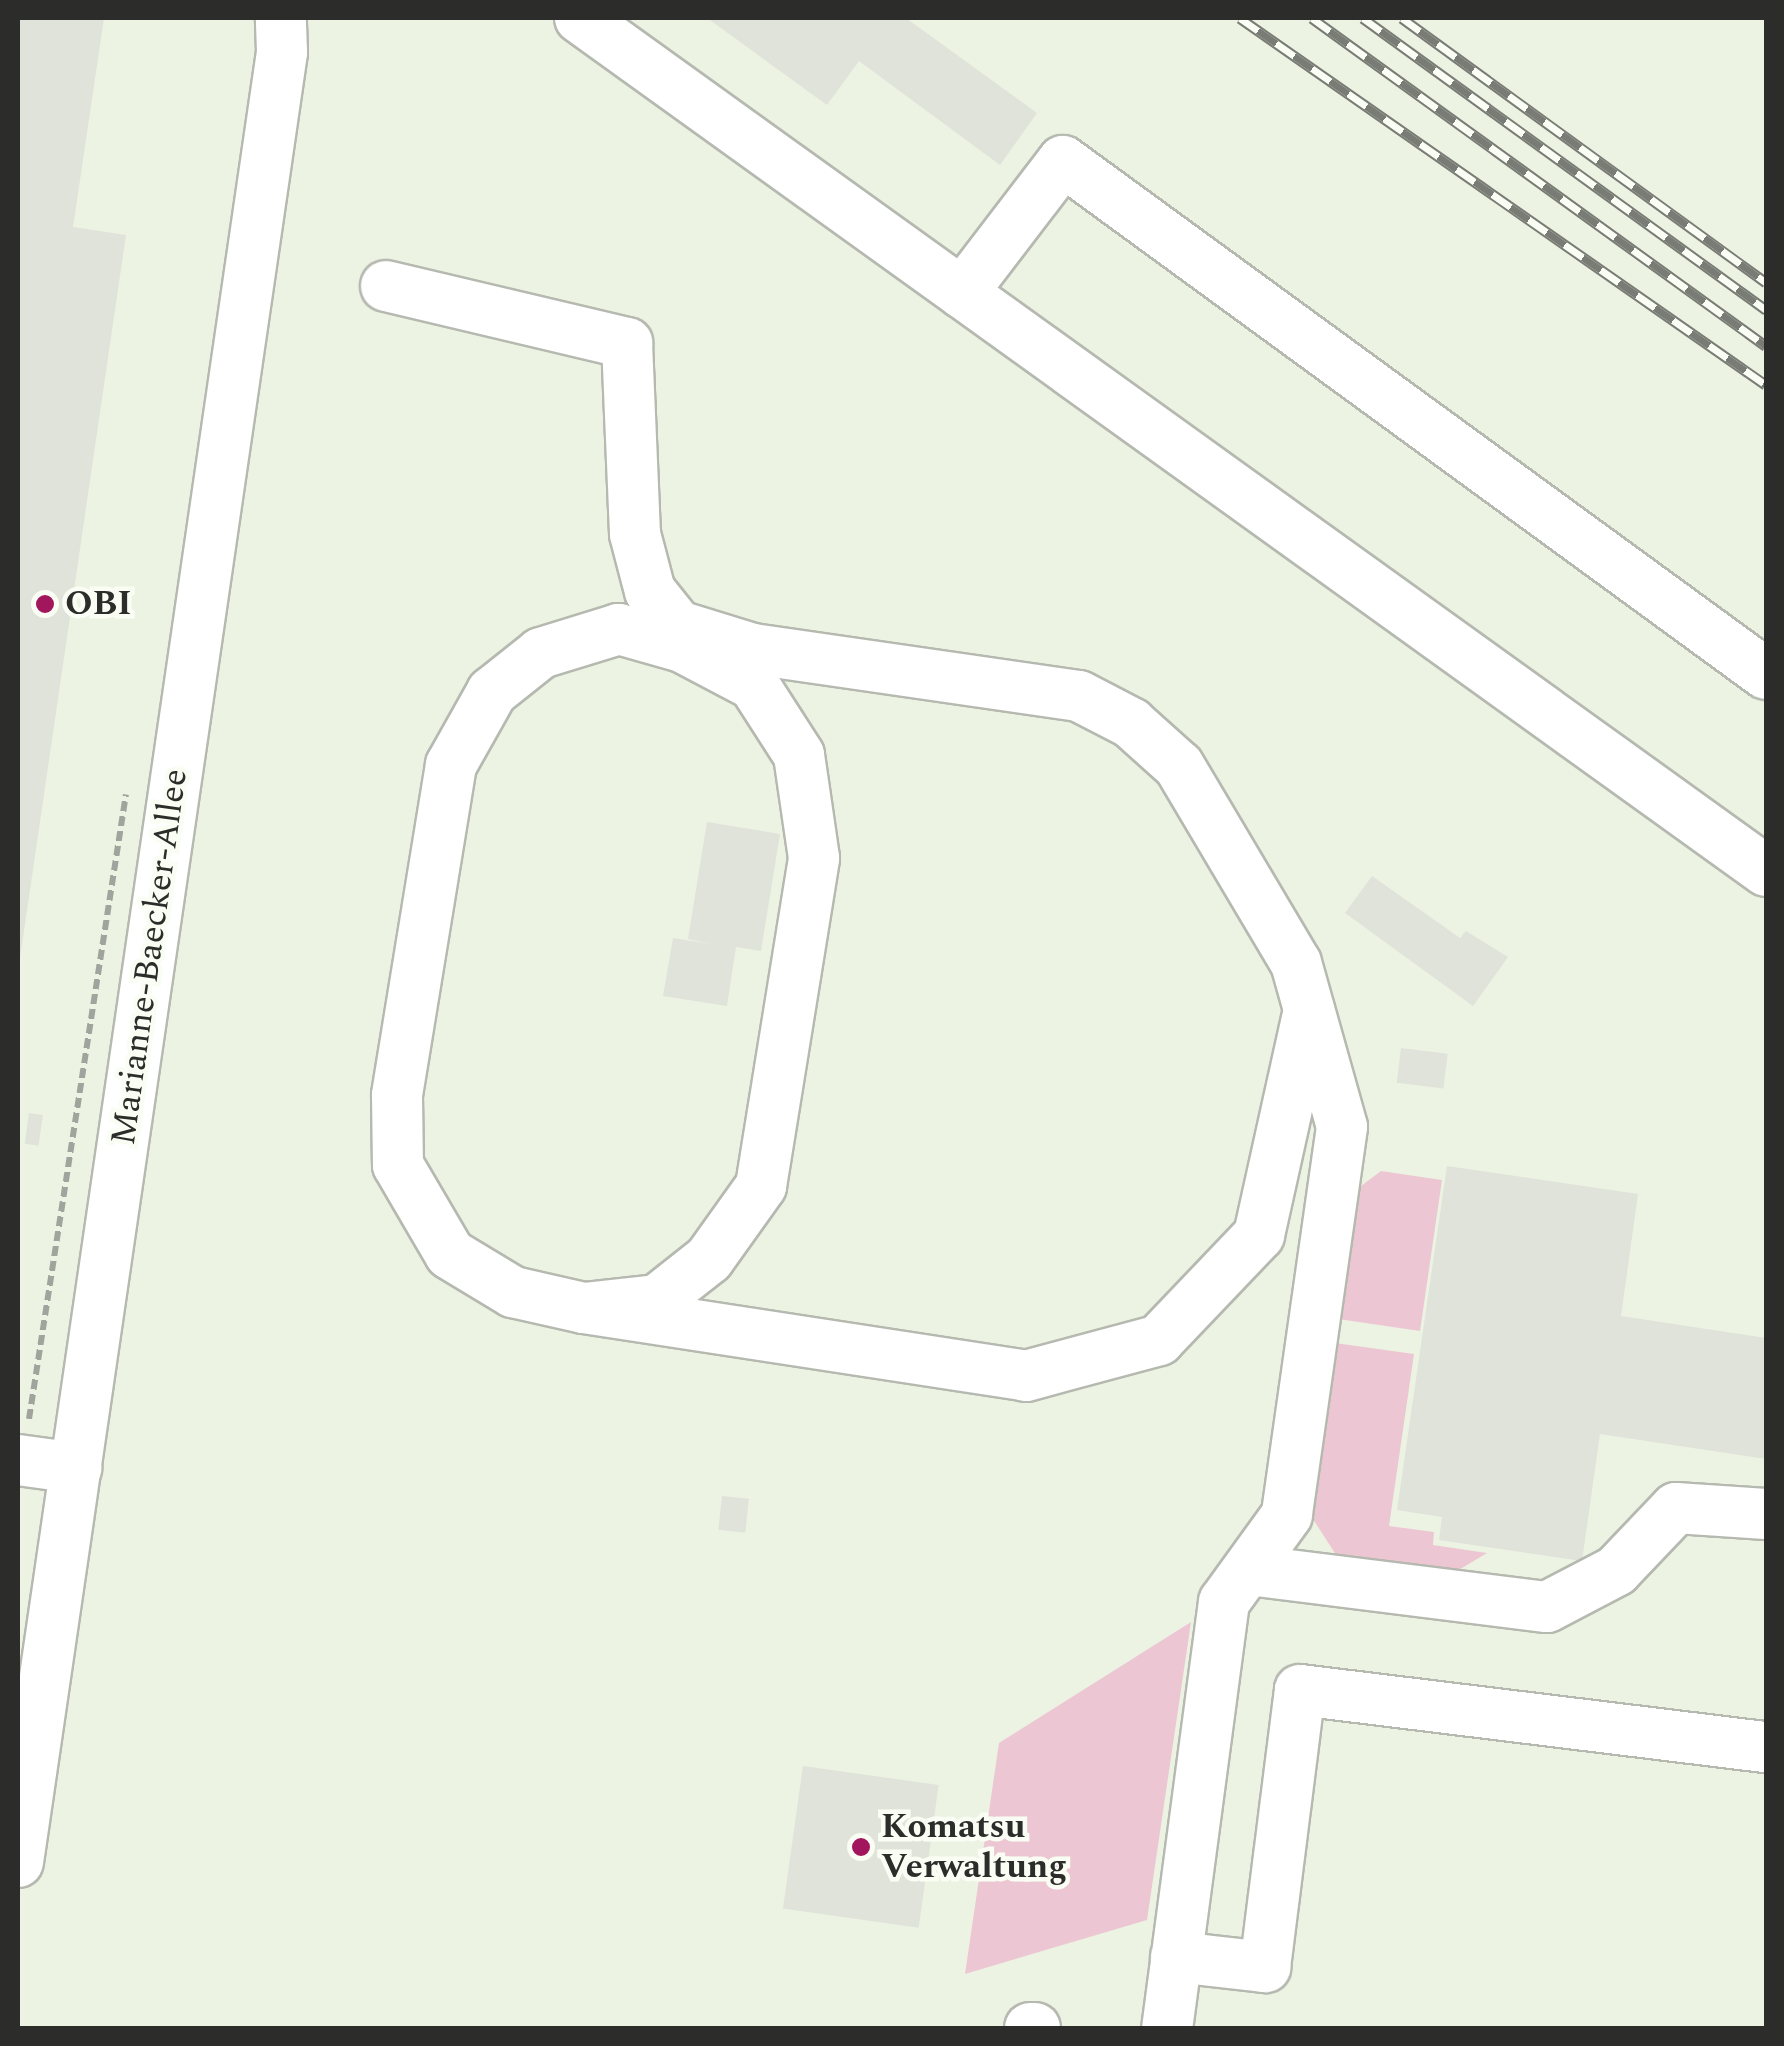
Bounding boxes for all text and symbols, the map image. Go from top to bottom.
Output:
place label: OBI [65,583,132,625]
marker: OBI [34,593,56,615]
street label: Marianne-Baecker-Allee [103,766,197,1148]
place label: Komatsu Verwaltung [881,1806,1067,1888]
marker: Komatsu Verwaltung [850,1836,872,1858]

